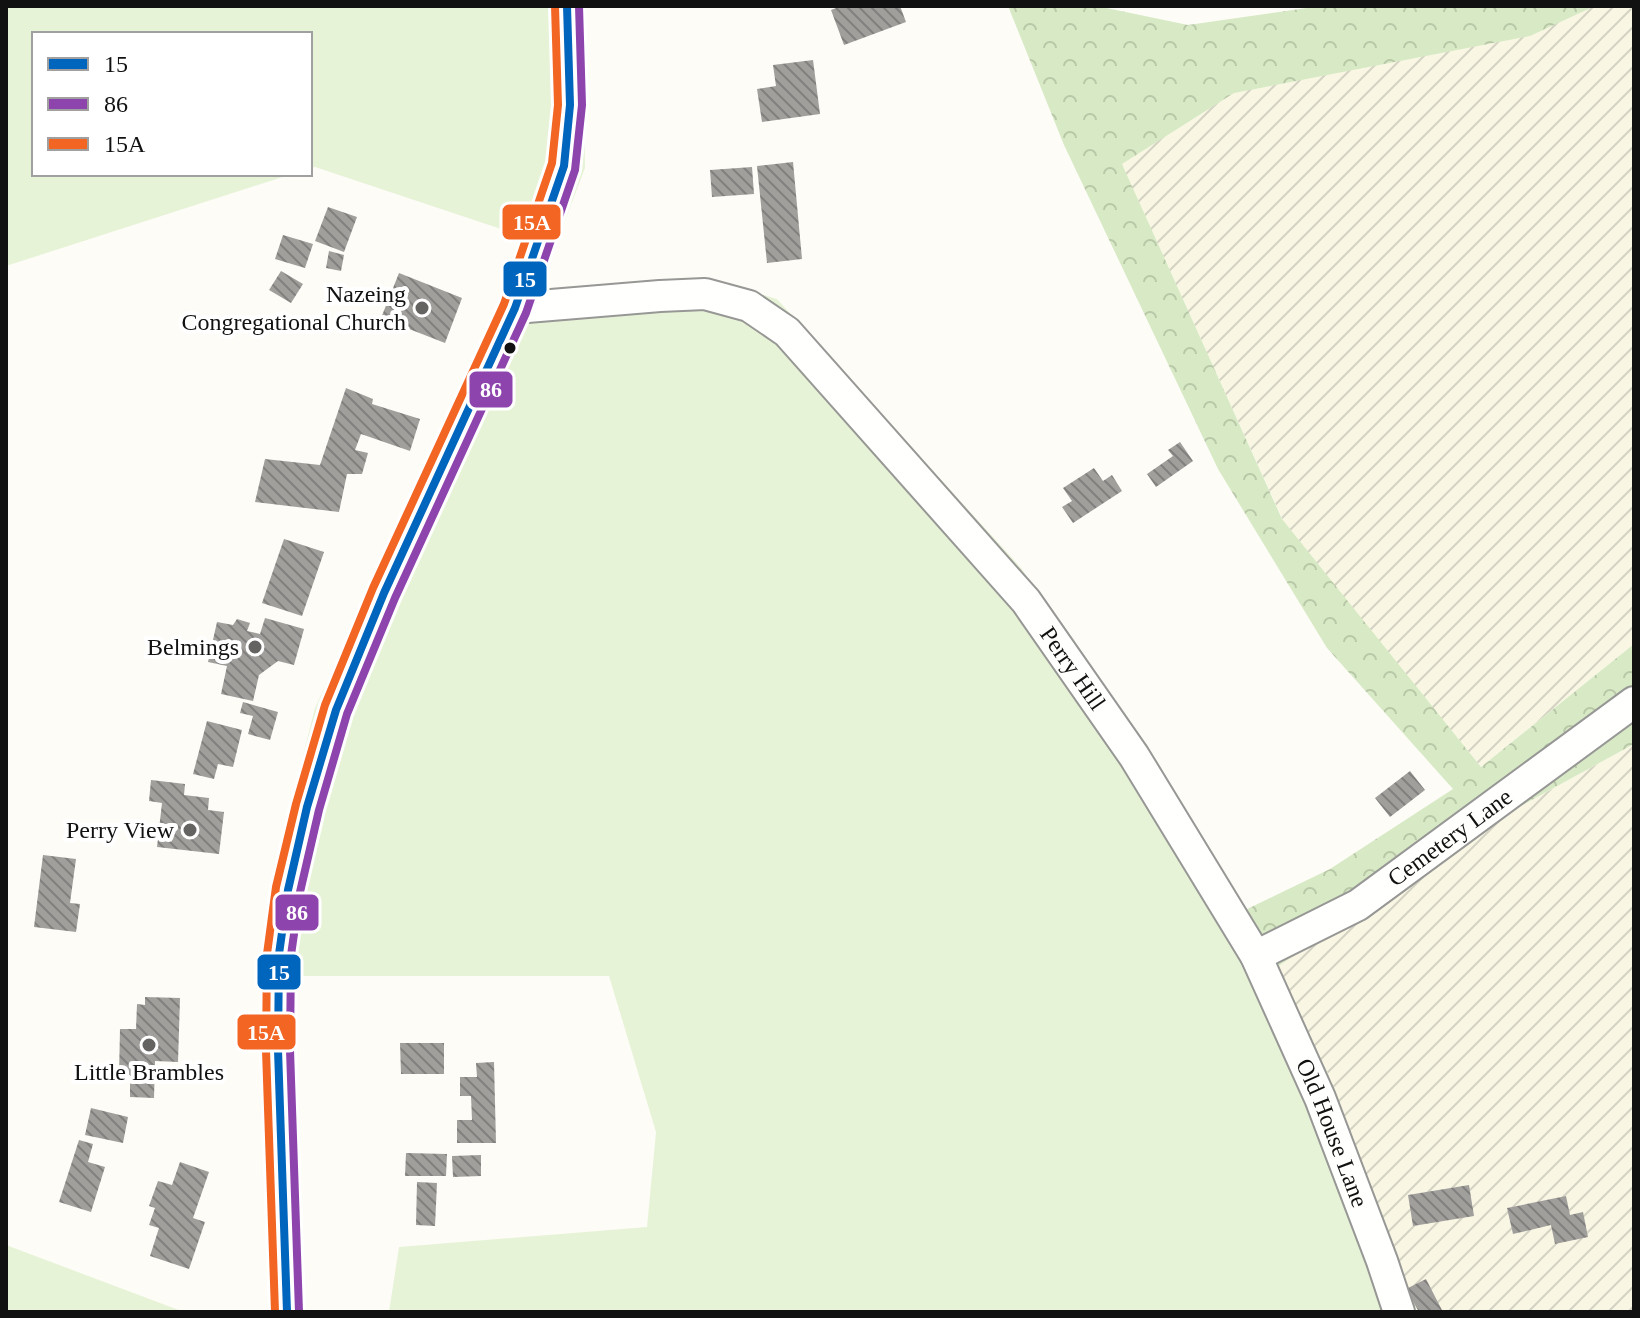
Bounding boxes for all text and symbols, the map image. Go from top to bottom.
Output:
legend [32,32,312,176]
text: 15 [104,51,128,77]
text: 86 [104,91,128,117]
text: 15A [104,131,146,157]
line badge: 15A [501,203,562,241]
text: 15A [513,210,551,235]
line badge: 15 [502,260,548,298]
text: 15 [514,267,536,292]
place label: Nazeing Congregational Church [181,281,406,335]
marker: Nazeing Congregational Church [413,299,431,317]
unlabelled marker [502,340,518,356]
line badge: 86 [468,370,514,409]
text: 86 [480,377,502,402]
street label: Perry Hill [1035,622,1111,715]
place label: Belmings [147,634,239,660]
marker: Belmings [246,638,264,656]
street label: Cemetery Lane [1383,783,1517,892]
place label: Perry View [66,817,175,843]
marker: Perry View [181,821,199,839]
line badge: 86 [274,893,320,932]
text: 86 [286,900,308,925]
line badge: 15 [256,953,302,991]
text: 15 [268,960,290,985]
line badge: 15A [236,1013,297,1051]
text: 15A [247,1020,285,1045]
marker: Little Brambles [140,1036,158,1054]
street label: Old House Lane [1291,1055,1373,1211]
place label: Little Brambles [74,1059,224,1085]

